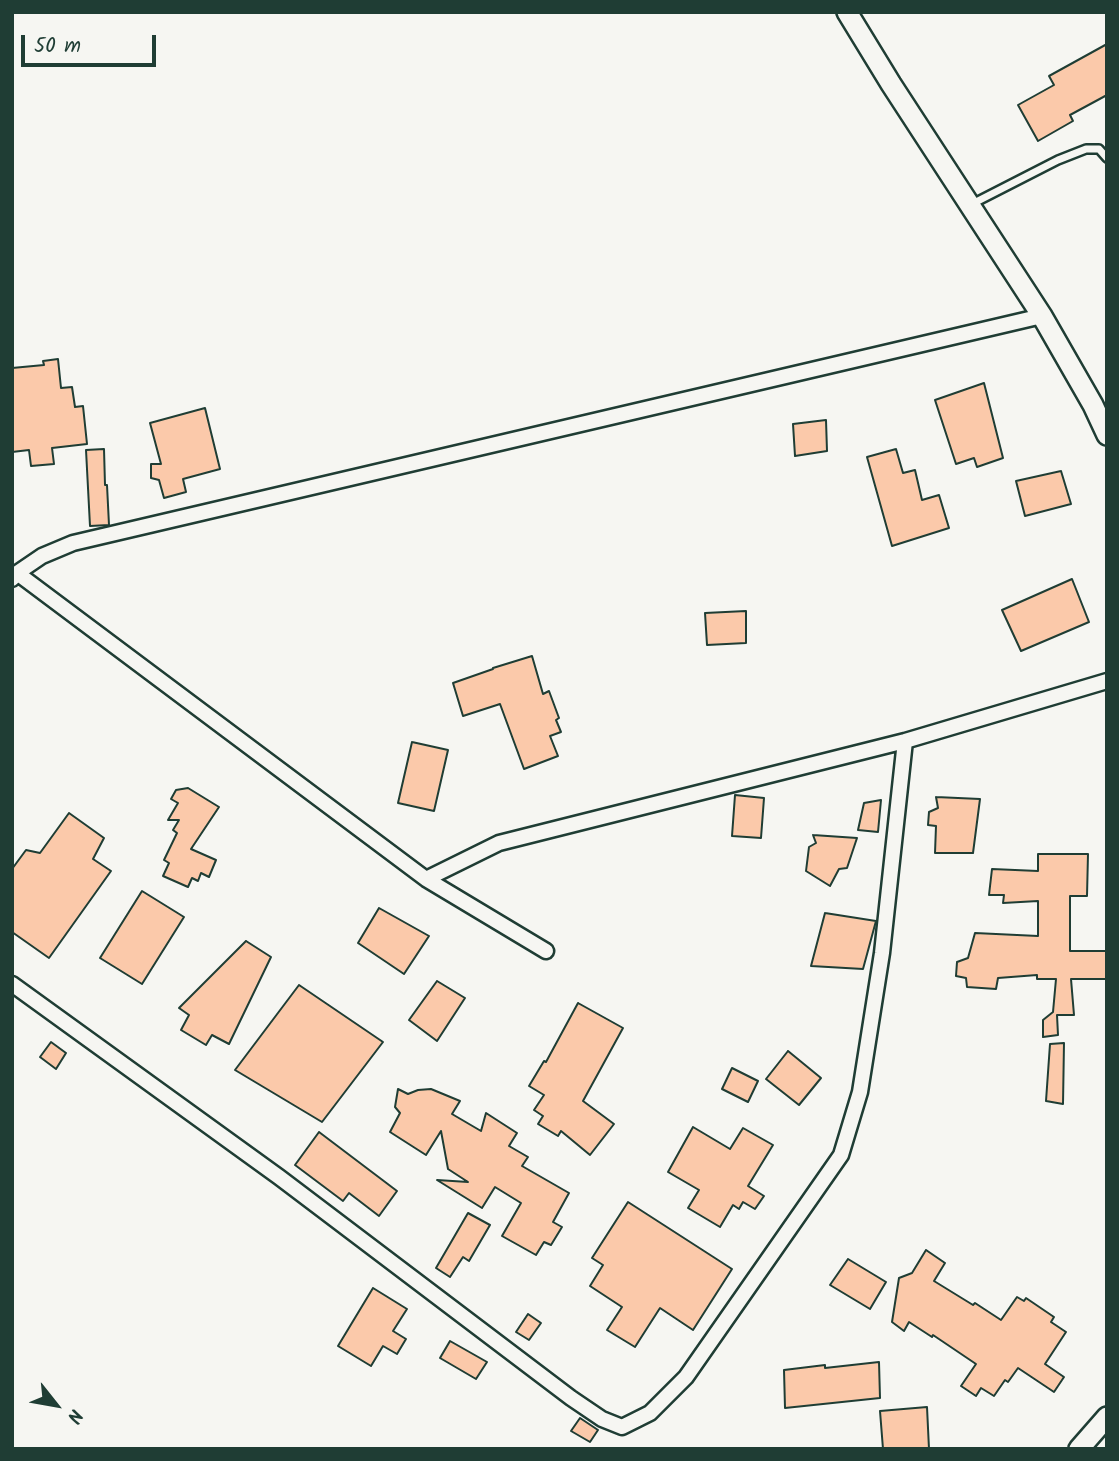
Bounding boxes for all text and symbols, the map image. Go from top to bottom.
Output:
scale bar [24,21,159,65]
text: 50 m [34,30,81,63]
north arrow [21,1370,91,1440]
text: N [58,1403,90,1429]

